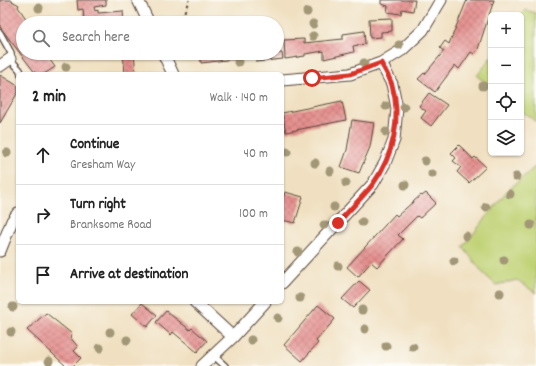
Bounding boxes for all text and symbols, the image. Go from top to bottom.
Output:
map controls [488,12,524,156]
button: + [488,12,524,48]
search box [16,16,284,60]
icon: search [30,27,52,49]
text: Search here [62,27,130,49]
button: − [488,48,524,84]
route start [303,69,321,87]
button: locate [488,84,524,120]
text: 2 min [32,86,66,110]
text: Walk · 140 m [210,89,268,108]
button: layers [488,120,524,156]
text: Continue [70,134,119,156]
icon: ahead [32,144,54,166]
text: 40 m [244,145,268,164]
text: Gresham Way [70,156,135,175]
text: Turn right [70,194,126,216]
icon: right [32,204,54,226]
text: 100 m [239,205,268,224]
route end [329,214,347,232]
text: Branksome Road [70,216,152,235]
icon: arrive [32,264,54,286]
text: Arrive at destination [70,264,188,286]

